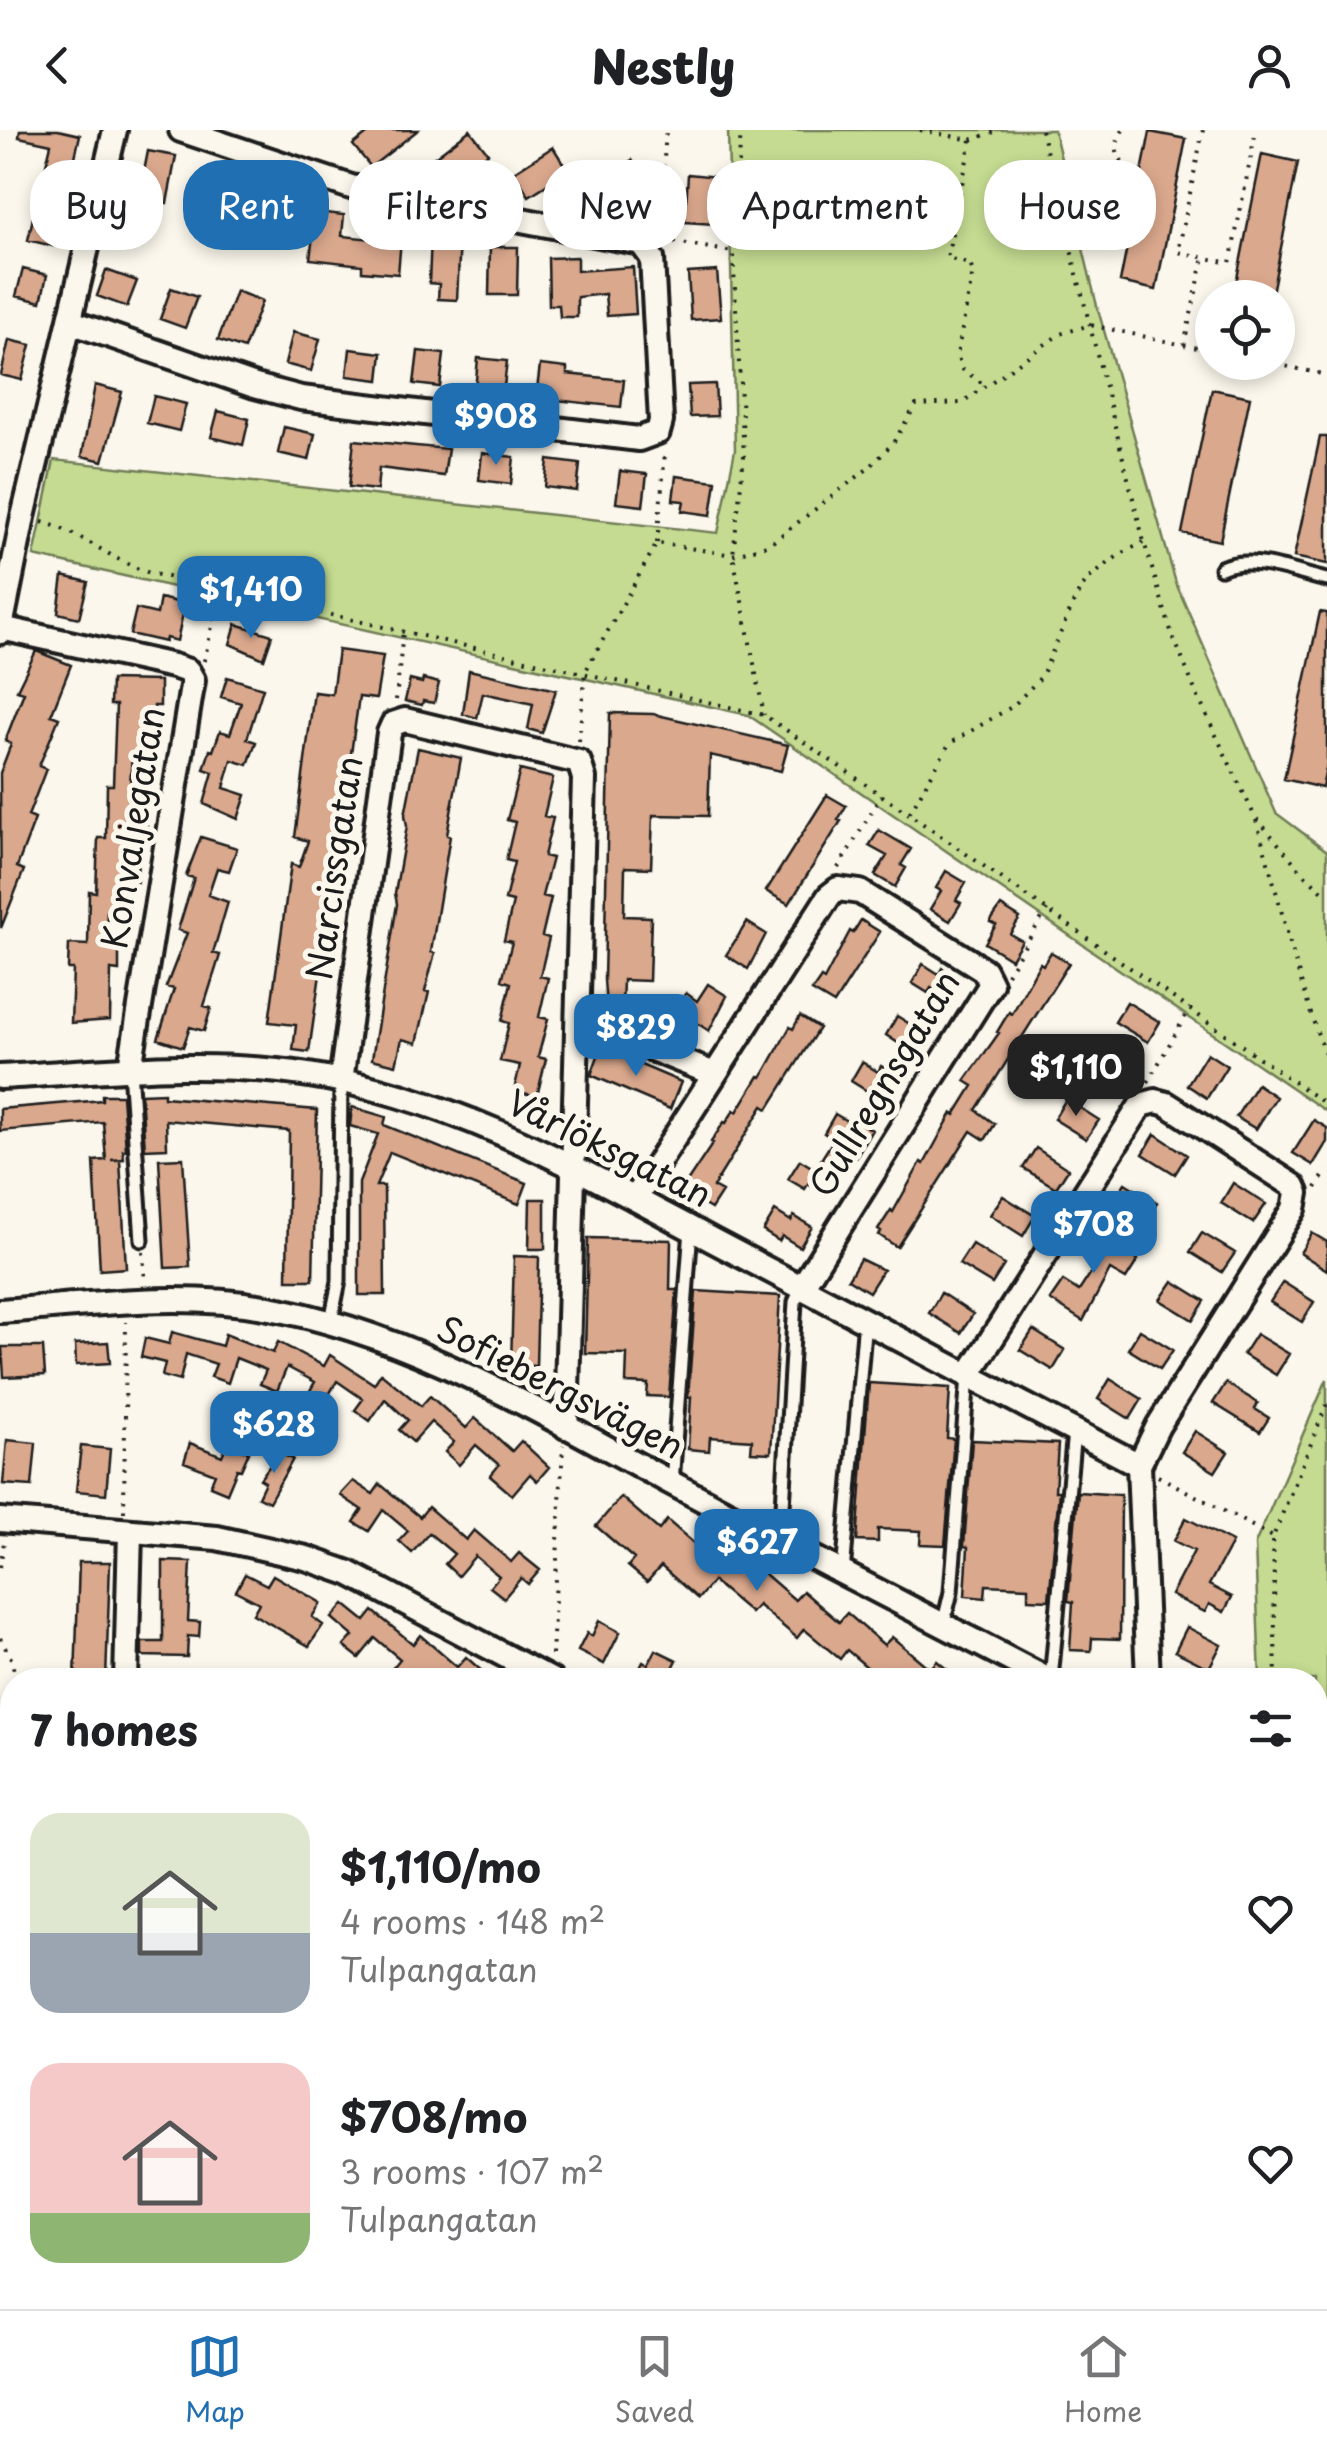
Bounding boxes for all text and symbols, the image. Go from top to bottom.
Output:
text: Nestly [592,31,735,99]
icon: back [30,38,85,93]
icon: person [1242,38,1297,93]
chip: Buy [30,160,163,250]
chip: Rent [183,160,329,250]
chip: Filters [349,160,523,250]
chip: New [543,160,687,250]
chip: Apartment [707,160,964,250]
chip: House [984,160,1156,250]
map controls [1195,280,1295,380]
button: locate [1195,280,1295,380]
pin: $908 [437,383,555,468]
text: $908 [454,391,538,439]
pin: $1,410 [170,556,332,641]
text: $1,410 [199,564,303,612]
street label: Konvaljegatan [86,703,177,952]
street label: Narcissgatan [291,752,374,983]
street label: Gullregnsgatan [794,959,972,1206]
pin: $829 [577,994,695,1079]
text: $829 [596,1002,676,1050]
pin: $1,110 [995,1034,1157,1119]
text: $1,110 [1030,1042,1123,1090]
street label: Vårlöksgatan [499,1074,721,1219]
pin: $708 [1035,1191,1153,1276]
text: $708 [1053,1199,1135,1247]
street label: Sofiebergsvägen [428,1301,694,1471]
pin: $628 [215,1391,333,1476]
text: $628 [232,1399,316,1447]
pin: $627 [698,1509,816,1594]
text: $627 [716,1517,798,1565]
text: 7 homes [30,1697,198,1760]
icon: filters [1243,1701,1298,1756]
text: $1,110/mo [340,1834,541,1897]
icon: home [110,1853,230,1973]
icon: heart [1243,1886,1298,1941]
text: 4 rooms · 148 m² [340,1897,605,1945]
text: Tulpangatan [340,1945,538,1993]
text: $708/mo [340,2084,527,2147]
icon: home [110,2103,230,2223]
icon: heart [1243,2136,1298,2191]
text: 3 rooms · 107 m² [340,2147,604,2195]
text: Tulpangatan [340,2195,538,2243]
tab: Map [185,2329,245,2432]
tab: Saved [615,2329,694,2432]
tab: Home [1064,2329,1142,2432]

